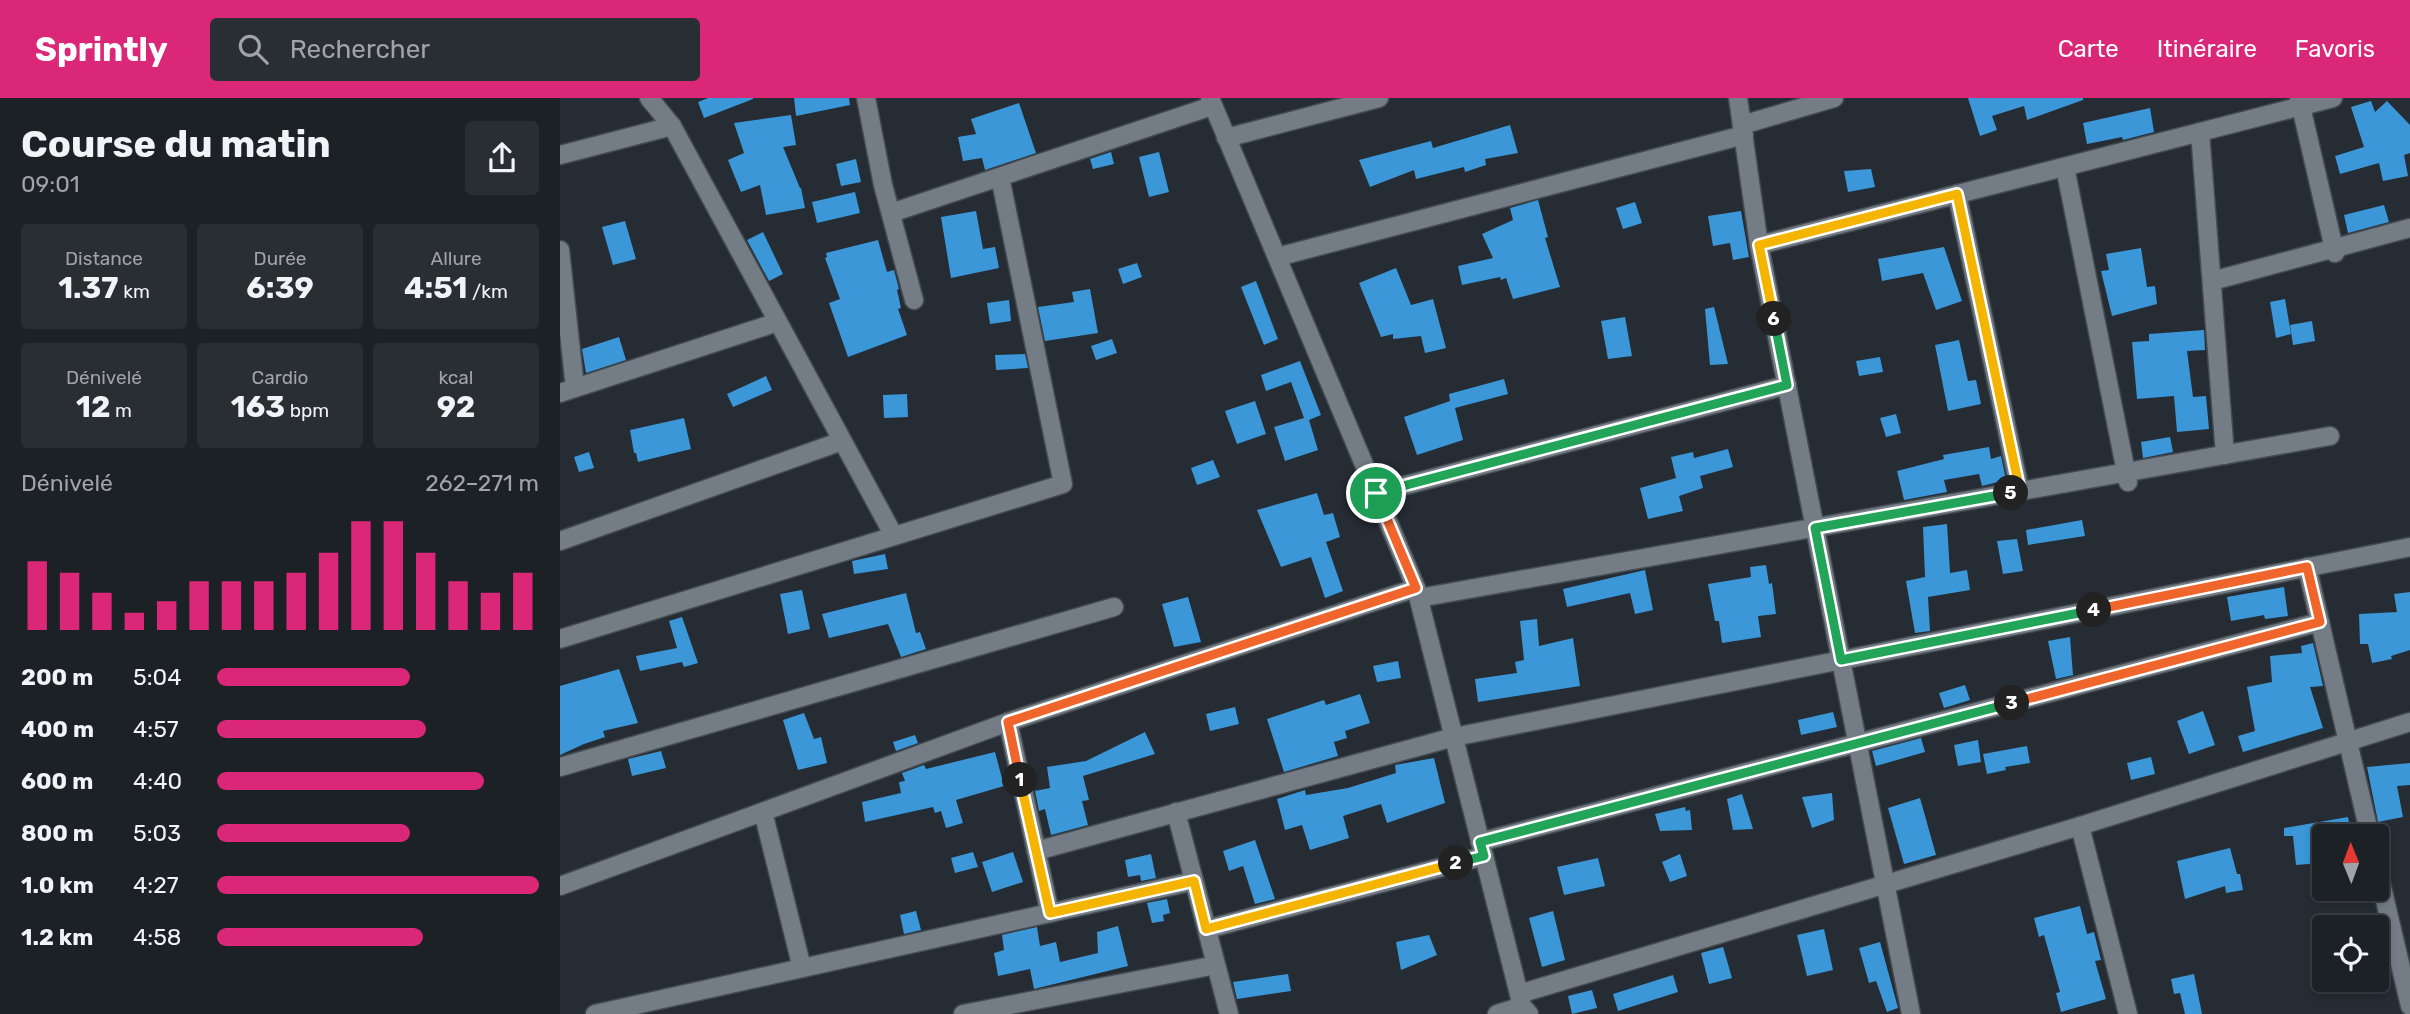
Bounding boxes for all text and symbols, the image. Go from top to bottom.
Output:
search box [210,18,700,81]
text: Sprintly [35,30,168,69]
icon: search [234,30,272,68]
text: Rechercher [290,34,430,65]
text: Carte [2058,35,2119,63]
text: Itinéraire [2157,35,2257,63]
text: Favoris [2295,35,2375,63]
text: Course du matin [21,121,331,167]
button: share [465,121,539,195]
text: 09:01 [21,170,80,198]
text: Distance [65,247,143,270]
text: Durée [254,247,306,270]
text: Allure [430,247,482,270]
text: 1.37 [58,270,119,306]
text: 6:39 [246,270,314,306]
text: 4:51 [404,270,467,306]
text: km [119,280,150,303]
text: /km [467,280,508,303]
pin: 6 [1756,302,1792,336]
text: 6 [1767,307,1780,330]
text: Dénivelé [66,366,142,389]
text: Cardio [252,366,308,389]
text: kcal [439,366,473,389]
text: 12 [76,389,110,425]
text: 163 [231,389,285,425]
text: 92 [437,389,475,425]
text: m [110,399,132,422]
text: bpm [285,399,329,422]
pin [1346,463,1406,523]
text: Dénivelé [21,469,113,497]
text: 262–271 m [425,469,539,497]
icon: arrive [1357,474,1395,512]
pin: 5 [1994,476,2028,510]
text: 5 [2004,481,2017,504]
pin: 4 [2076,592,2112,628]
text: 4 [2087,598,2100,621]
text: 200 m [21,663,93,691]
text: 5:04 [133,663,181,691]
pin: 3 [1994,686,2030,720]
text: 3 [2005,691,2018,714]
text: 400 m [21,715,94,743]
text: 4:57 [133,715,179,743]
pin: 1 [1002,762,1037,798]
text: 600 m [21,767,93,795]
text: 4:40 [133,767,182,795]
text: 1 [1015,768,1024,791]
text: 800 m [21,819,94,847]
text: 5:03 [133,819,181,847]
north arrow [2312,824,2389,901]
map controls [2312,824,2389,992]
pin: 2 [1438,846,1474,880]
text: 2 [1449,851,1462,874]
text: 1.0 km [21,871,94,899]
text: 4:27 [133,871,178,899]
button: locate [2312,915,2389,992]
text: 1.2 km [21,923,93,951]
text: 4:58 [133,923,181,951]

